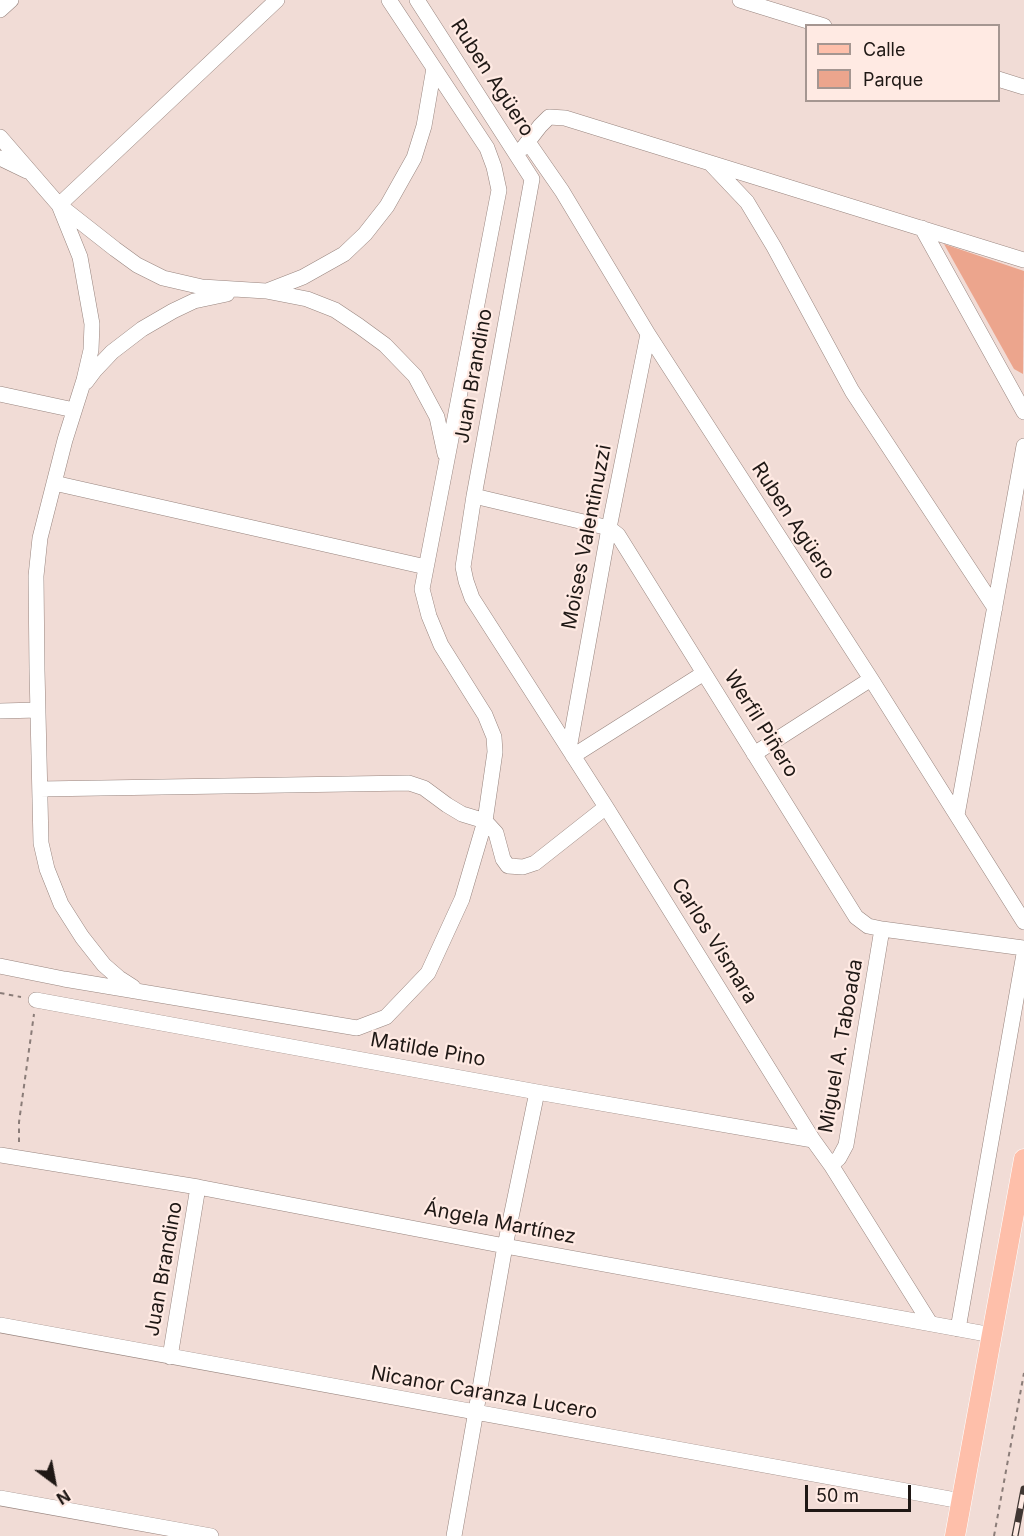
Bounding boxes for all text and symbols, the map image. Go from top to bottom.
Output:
street label: Ruben Agüero [445,15,539,141]
legend [805,24,1000,102]
text: Calle [863,39,905,60]
text: Parque [863,69,923,90]
street label: Juan Brandino [450,307,498,445]
street label: Moises Valentinuzzi [557,443,617,631]
street label: Ruben Agüero [746,458,840,584]
street label: Werfil Piñero [719,666,803,782]
street label: Carlos Vismara [666,874,762,1008]
street label: Miguel A. Taboada [814,957,868,1135]
street label: Matilde Pino [369,1028,487,1072]
street label: Ángela Martínez [422,1197,578,1249]
street label: Juan Brandino [140,1200,188,1338]
street label: Nicanor Caranza Lucero [369,1361,599,1425]
north arrow [24,1452,84,1512]
scale bar [808,1473,914,1511]
text: 50 m [816,1485,859,1506]
text: N [53,1486,74,1509]

